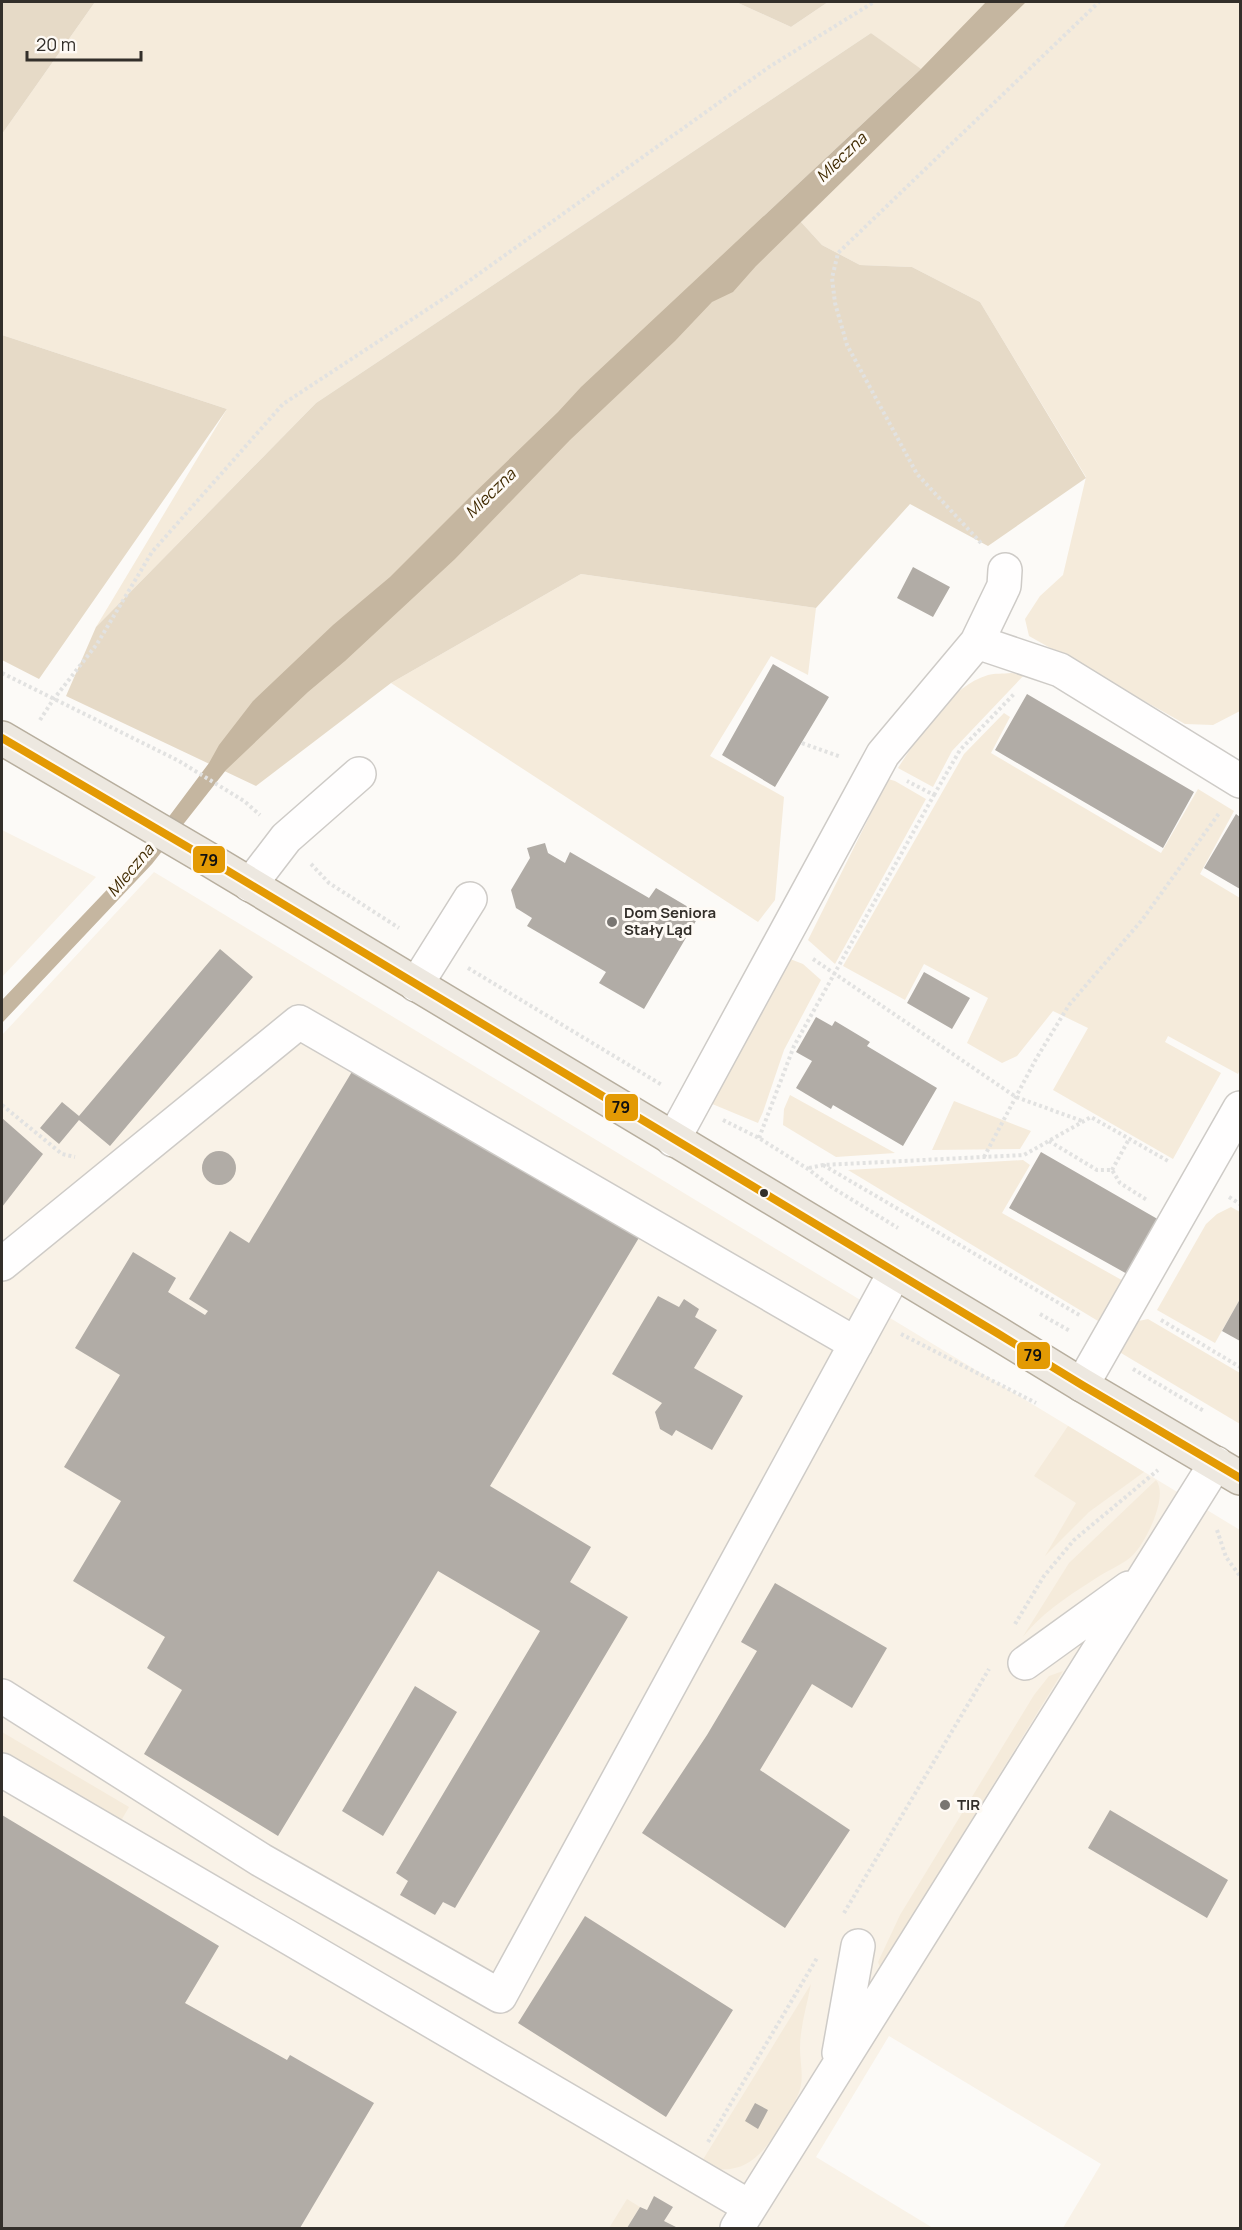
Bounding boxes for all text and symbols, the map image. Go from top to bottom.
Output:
scale bar [27,24,141,62]
text: 20 m [36,32,76,56]
water label: Mleczna [811,127,872,187]
water label: Mleczna [460,463,521,523]
water label: Mleczna [102,838,159,901]
line badge: 79 [192,845,226,874]
text: 79 [200,849,218,871]
place label: Dom Seniora Stały Ląd [624,902,716,940]
marker: Dom Seniora Stały Ląd [605,915,619,929]
line badge: 79 [604,1093,639,1122]
text: 79 [612,1096,630,1118]
unlabelled marker [758,1187,770,1199]
line badge: 79 [1016,1341,1051,1370]
text: 79 [1024,1344,1042,1366]
place label: TIR [957,1794,980,1815]
marker: TIR [938,1798,952,1812]

